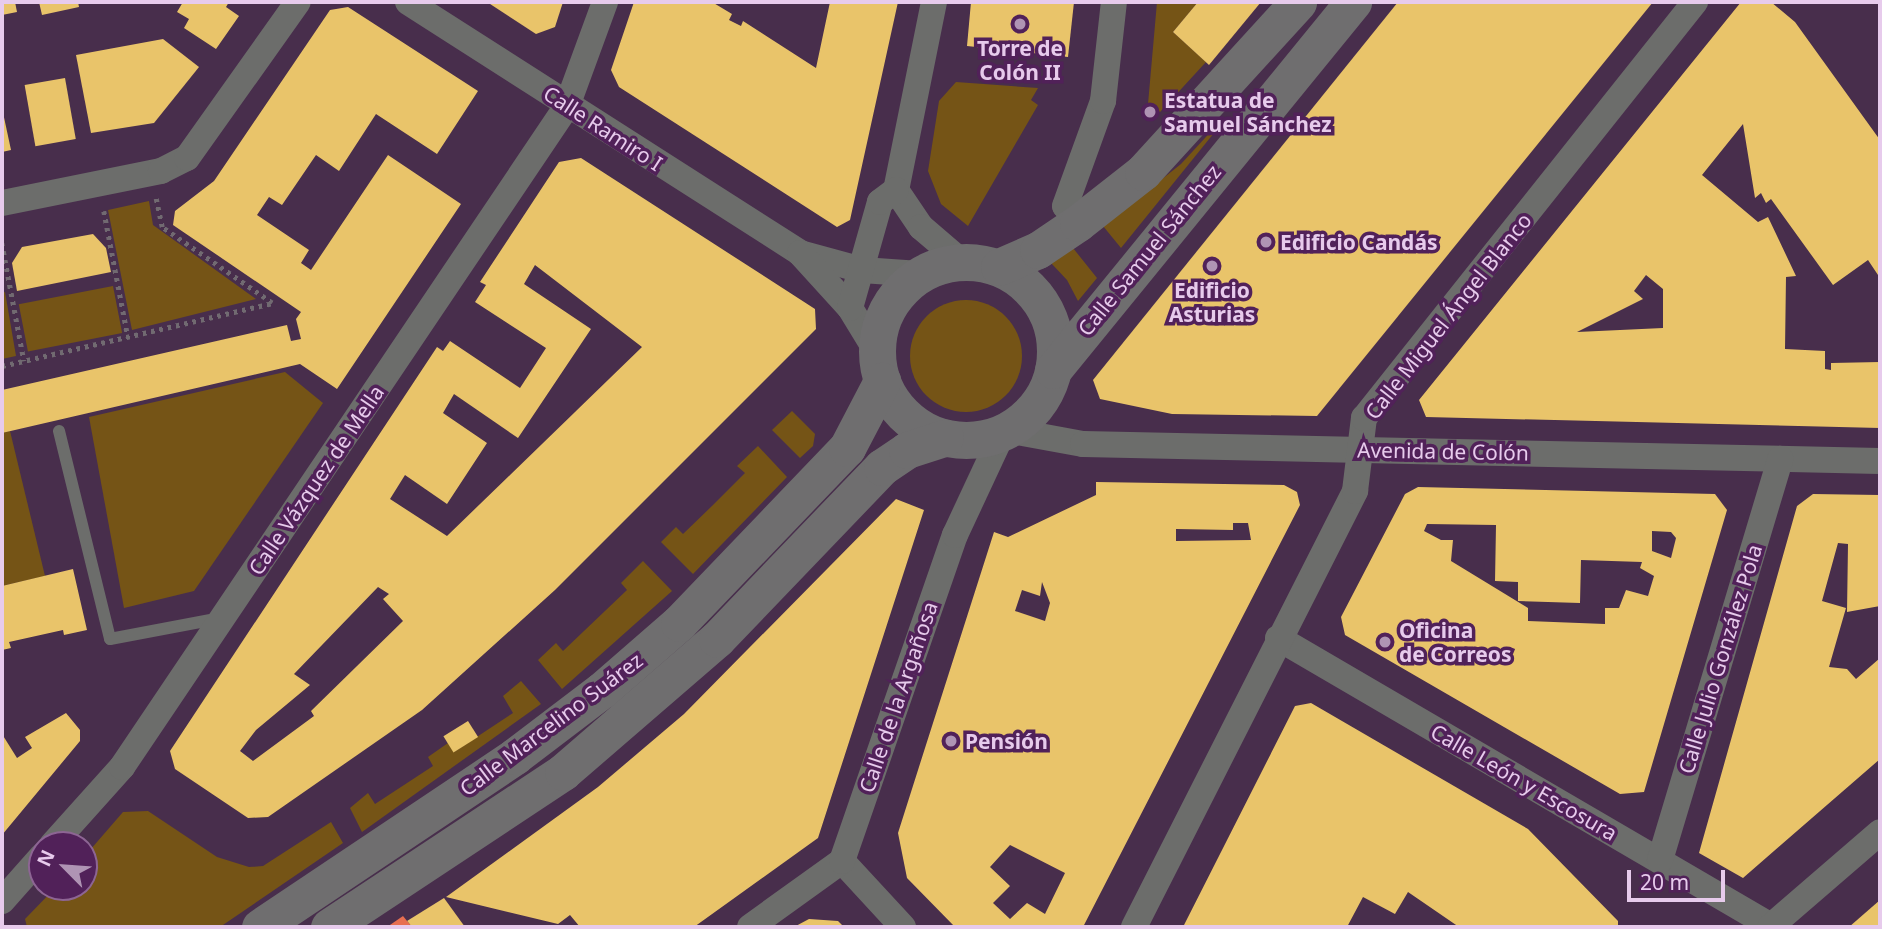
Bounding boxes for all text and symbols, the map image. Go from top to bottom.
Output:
marker: Torre de Colón II [1012,16,1028,32]
place label: Torre de Colón II [977,35,1063,85]
street label: Calle Ramiro I [539,80,667,176]
place label: Estatua de Samuel Sánchez [1164,87,1331,137]
marker: Estatua de Samuel Sánchez [1142,104,1158,120]
street label: Calle Samuel Sánchez [1072,159,1226,341]
street label: Calle Miguel Ángel Blanco [1360,208,1536,424]
place label: Edificio Candás [1280,229,1437,255]
marker: Edificio Candás [1258,234,1274,250]
marker: Edificio Asturias [1204,258,1220,274]
place label: Edificio Asturias [1169,277,1255,327]
street label: Calle Vázquez de Mella [243,380,389,580]
street label: Avenida de Colón [1357,437,1529,465]
street label: Calle Julio González Pola [1673,541,1767,777]
street label: Calle de la Argañosa [854,598,942,796]
place label: Oficina de Correos [1399,617,1511,667]
marker: Oficina de Correos [1377,634,1393,650]
street label: Calle Marcelino Suárez [455,647,647,801]
street label: Calle León y Escosura [1426,718,1622,846]
place label: Pensión [965,728,1048,754]
marker: Pensión [943,733,959,749]
north arrow [28,831,98,901]
text: N [31,845,61,870]
scale bar [1630,856,1728,900]
text: 20 m [1640,868,1689,896]

